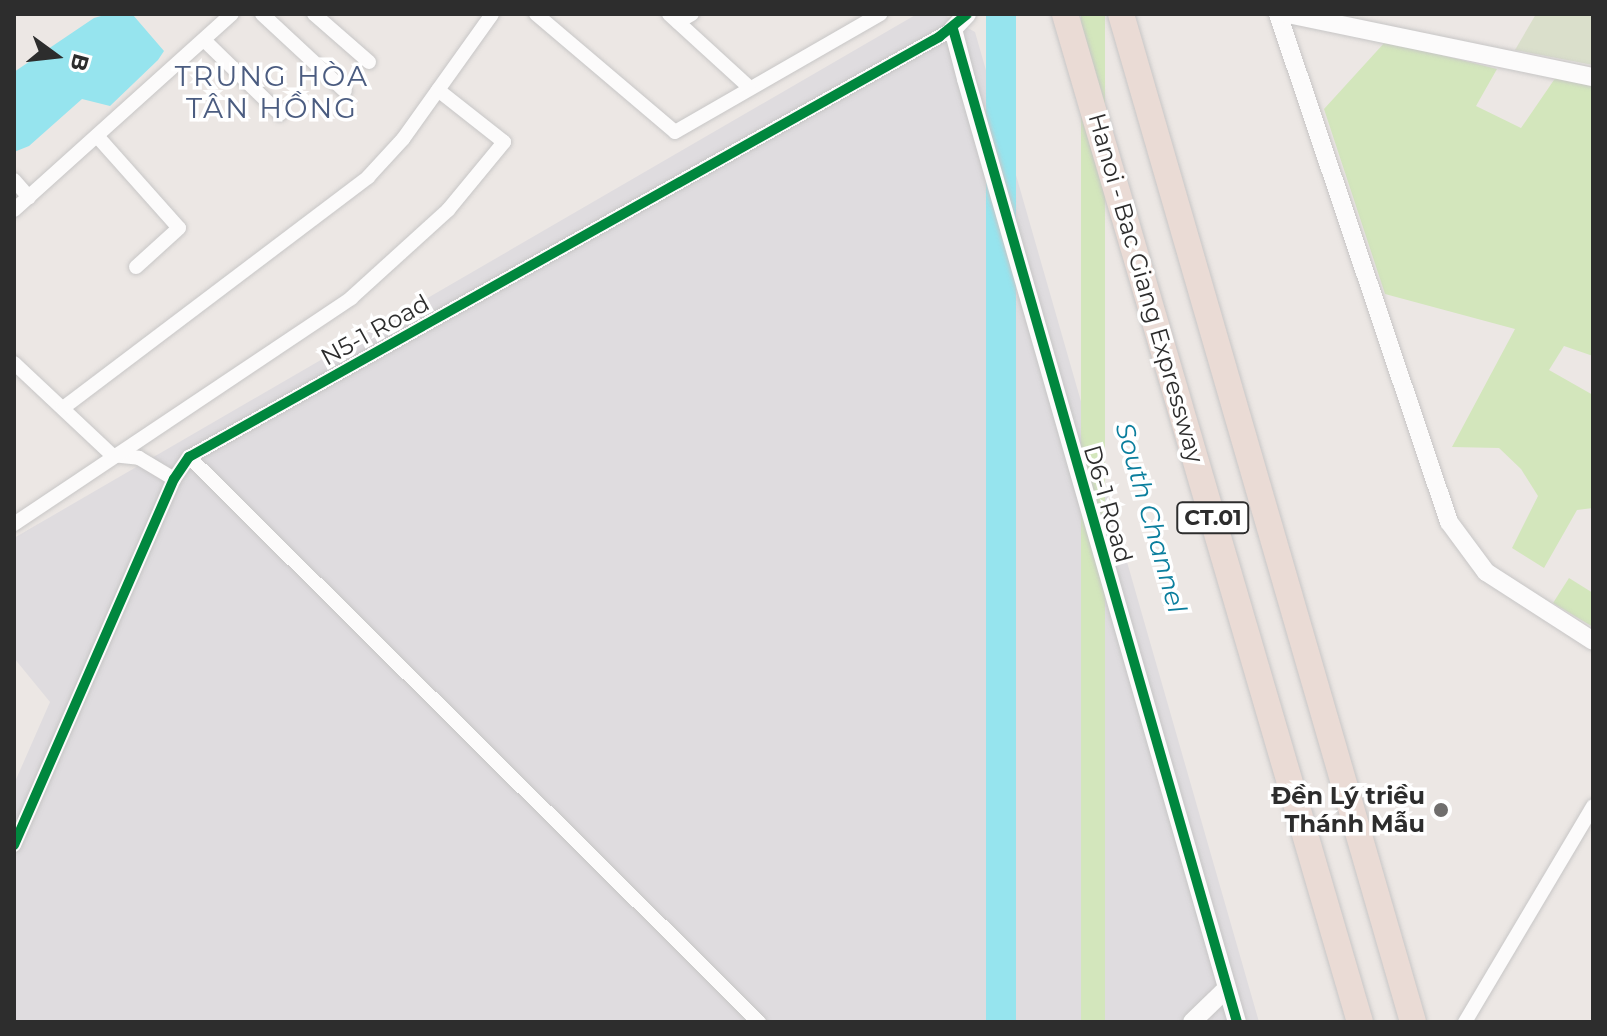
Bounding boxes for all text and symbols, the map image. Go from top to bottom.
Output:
north arrow [16,16,96,96]
text: B [64,51,95,74]
district label: TRUNG HÒA TÂN HỒNG [175,59,369,125]
street label: Hanoi - Bac Giang Expressway [1082,110,1210,466]
street label: N5-1 Road [316,288,434,372]
water label: South Channel [1108,419,1192,617]
street label: D6-1 Road [1077,442,1139,566]
road number: CT.01 [1175,500,1251,536]
place label: Đền Lý triều Thánh Mẫu [1271,782,1425,838]
marker: Đền Lý triều Thánh Mẫu [1432,801,1450,819]

